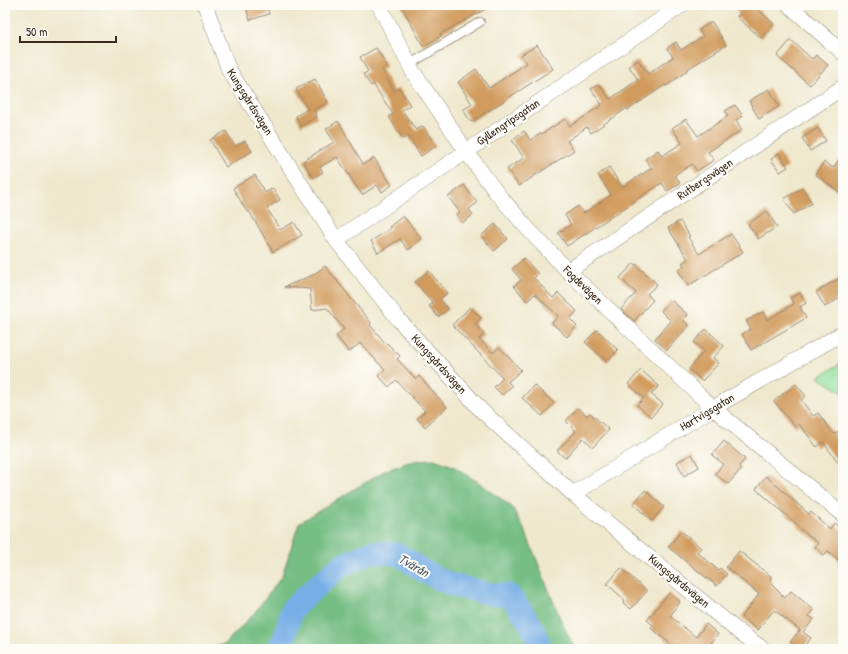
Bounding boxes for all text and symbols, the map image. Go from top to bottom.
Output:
scale bar [20,18,116,44]
text: 50 m [26,23,47,40]
street label: Kungsgårdsvägen [223,65,278,138]
street label: Gyllengripsgatan [473,94,543,149]
street label: Rutbergsvägen [674,154,736,203]
street label: Fogdevägen [559,261,607,308]
street label: Kungsgårdsvägen [408,330,471,397]
street label: Hartvigsgatan [676,389,737,435]
water label: Tvärån [395,549,433,581]
street label: Kungsgårdsvägen [645,550,714,611]

